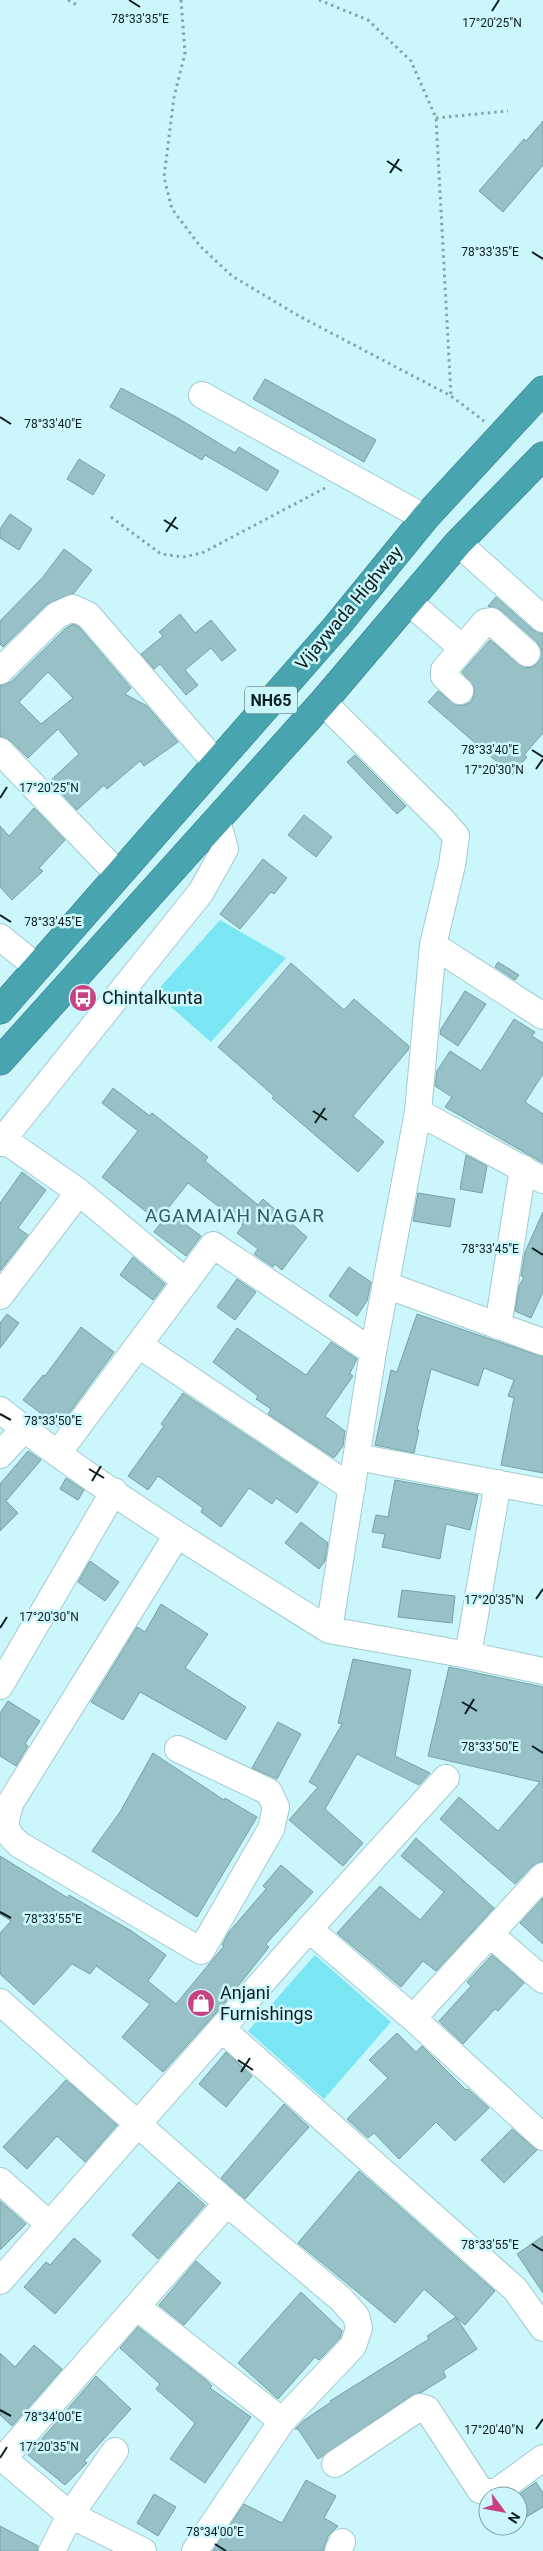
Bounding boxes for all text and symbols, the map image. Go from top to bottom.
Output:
text: 78°33'35"E [111,12,169,26]
text: 17°20'25"N [462,16,522,30]
text: 78°33'35"E [461,245,519,259]
text: 78°33'40"E [24,417,82,431]
street label: Vijaywada Highway [291,541,407,674]
road number: NH65 [245,686,297,714]
text: 78°33'40"E [461,743,519,757]
text: 17°20'30"N [464,763,524,777]
text: 17°20'25"N [19,781,79,795]
text: 78°33'45"E [24,915,82,929]
bus stop icon: Chintalkunta [68,983,98,1013]
place label: Chintalkunta [102,987,203,1008]
district label: AGAMAIAH NAGAR [145,1204,325,1227]
text: 78°33'45"E [461,1242,519,1256]
text: 78°33'50"E [24,1414,82,1428]
text: 17°20'35"N [464,1593,524,1607]
text: 17°20'30"N [19,1610,79,1624]
text: 78°33'50"E [461,1740,519,1754]
text: 78°33'55"E [24,1912,82,1926]
place label: Anjani Furnishings [220,1982,313,2024]
shop icon: Anjani Furnishings [186,1988,216,2018]
text: 78°33'55"E [461,2238,519,2252]
text: 78°34'00"E [24,2410,82,2424]
text: 17°20'40"N [464,2423,524,2437]
text: 17°20'35"N [19,2440,79,2454]
north arrow [478,2486,528,2536]
text: N [505,2509,523,2526]
text: 78°34'00"E [186,2525,244,2539]

